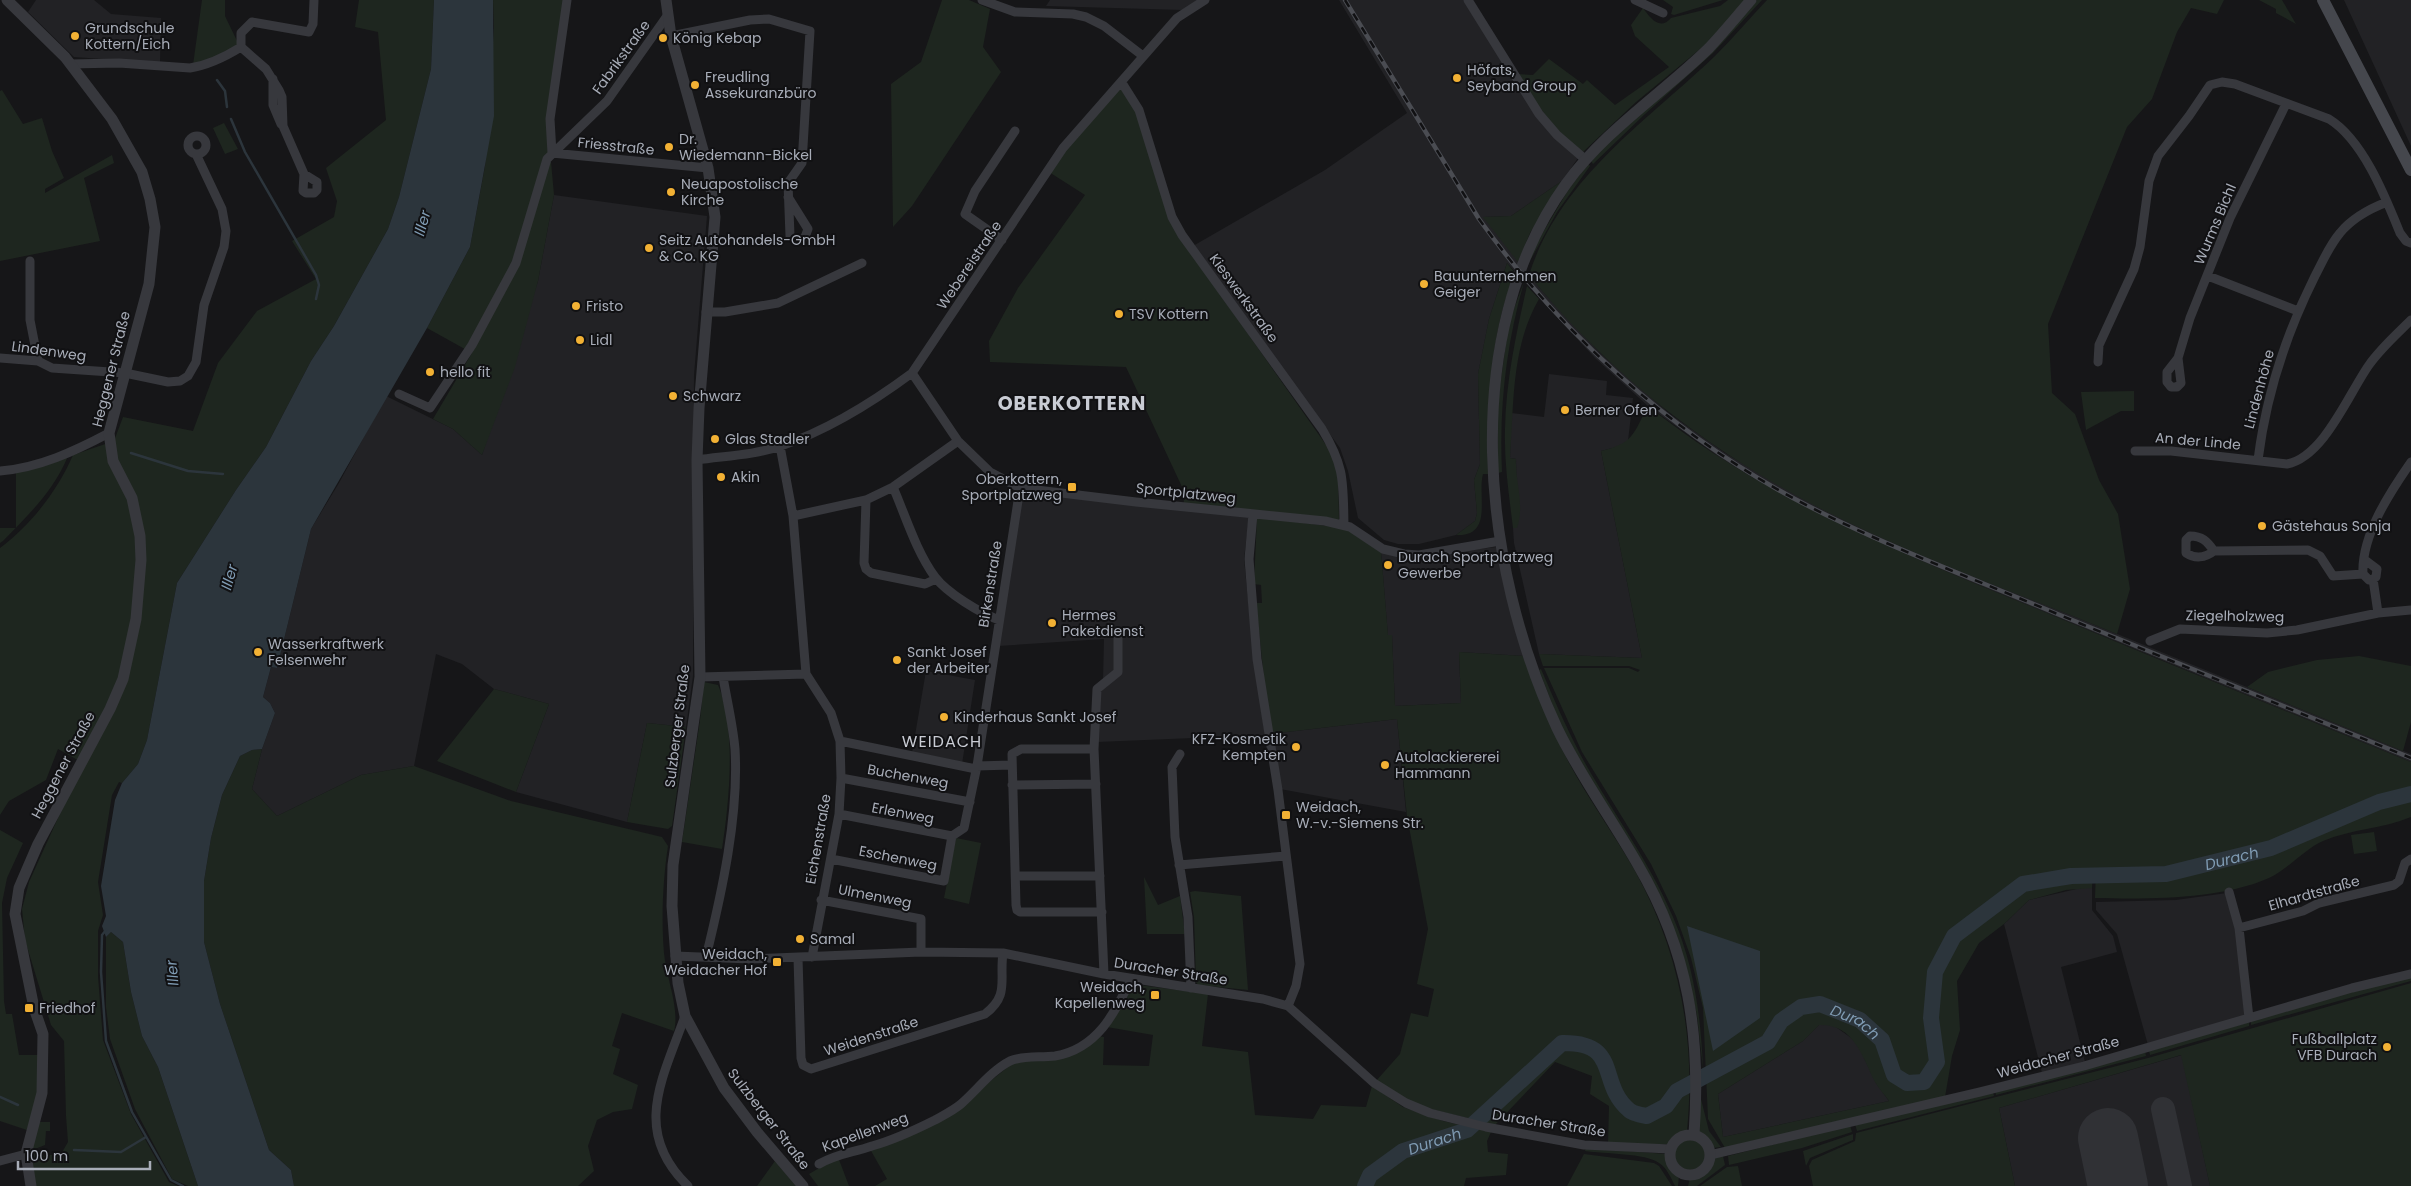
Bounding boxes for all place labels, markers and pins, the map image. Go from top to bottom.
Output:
place label: Grundschule Kottern/Eich [85,18,175,54]
place label: König Kebap [673,28,761,48]
marker: Grundschule Kottern/Eich [69,30,81,42]
marker: König Kebap [657,32,669,44]
place label: Höfats, Seyband Group [1467,60,1576,96]
place label: Freudling Assekuranzbüro [705,67,817,103]
marker: Höfats, Seyband Group [1451,72,1463,84]
marker: Freudling Assekuranzbüro [689,79,701,91]
place label: Dr. Wiedemann-Bickel [679,129,812,165]
marker: Dr. Wiedemann-Bickel [663,141,675,153]
place label: Neuapostolische Kirche [681,174,798,210]
marker: Neuapostolische Kirche [665,186,677,198]
place label: Seitz Autohandels-GmbH & Co. KG [659,230,835,266]
marker: Seitz Autohandels-GmbH & Co. KG [643,242,655,254]
place label: Bauunternehmen Geiger [1434,266,1557,302]
marker: Bauunternehmen Geiger [1418,278,1430,290]
place label: Fristo [586,296,623,316]
marker: Fristo [570,300,582,312]
place label: TSV Kottern [1129,304,1208,324]
marker: TSV Kottern [1113,308,1125,320]
place label: Lidl [590,330,612,350]
marker: Lidl [574,334,586,346]
place label: hello fit [440,362,490,382]
marker: hello fit [424,366,436,378]
place label: Schwarz [683,386,741,406]
marker: Schwarz [667,390,679,402]
place label: Berner Ofen [1575,400,1657,420]
marker: Berner Ofen [1559,404,1571,416]
place label: Glas Stadler [725,429,809,449]
marker: Glas Stadler [709,433,721,445]
place label: Akin [731,467,760,487]
place label: Oberkottern, Sportplatzweg [962,469,1062,505]
marker: Akin [715,471,727,483]
marker: Oberkottern, Sportplatzweg [1066,481,1078,493]
place label: Gästehaus Sonja [2272,516,2391,536]
marker: Gästehaus Sonja [2256,520,2268,532]
place label: Durach Sportplatzweg Gewerbe [1398,547,1553,583]
marker: Durach Sportplatzweg Gewerbe [1382,559,1394,571]
place label: Hermes Paketdienst [1062,605,1144,641]
marker: Hermes Paketdienst [1046,617,1058,629]
place label: Wasserkraftwerk Felsenwehr [268,634,385,670]
place label: Sankt Josef der Arbeiter [907,642,989,678]
marker: Wasserkraftwerk Felsenwehr [252,646,264,658]
marker: Sankt Josef der Arbeiter [891,654,903,666]
place label: Kinderhaus Sankt Josef [954,707,1117,727]
marker: Kinderhaus Sankt Josef [938,711,950,723]
place label: KFZ-Kosmetik Kempten [1192,729,1287,765]
marker: KFZ-Kosmetik Kempten [1290,741,1302,753]
place label: Autolackiererei Hammann [1395,747,1499,783]
marker: Autolackiererei Hammann [1379,759,1391,771]
place label: Weidach, W.-v.-Siemens Str. [1296,797,1424,833]
marker: Weidach, W.-v.-Siemens Str. [1280,809,1292,821]
place label: Samal [810,929,855,949]
marker: Samal [794,933,806,945]
place label: Weidach, Weidacher Hof [664,944,767,980]
marker: Weidach, Weidacher Hof [771,956,783,968]
place label: Weidach, Kapellenweg [1055,977,1145,1013]
marker: Weidach, Kapellenweg [1149,989,1161,1001]
place label: Friedhof [39,998,96,1018]
marker: Friedhof [23,1002,35,1014]
place label: Fußballplatz VFB Durach [2292,1029,2377,1065]
marker: Fußballplatz VFB Durach [2381,1041,2393,1053]

